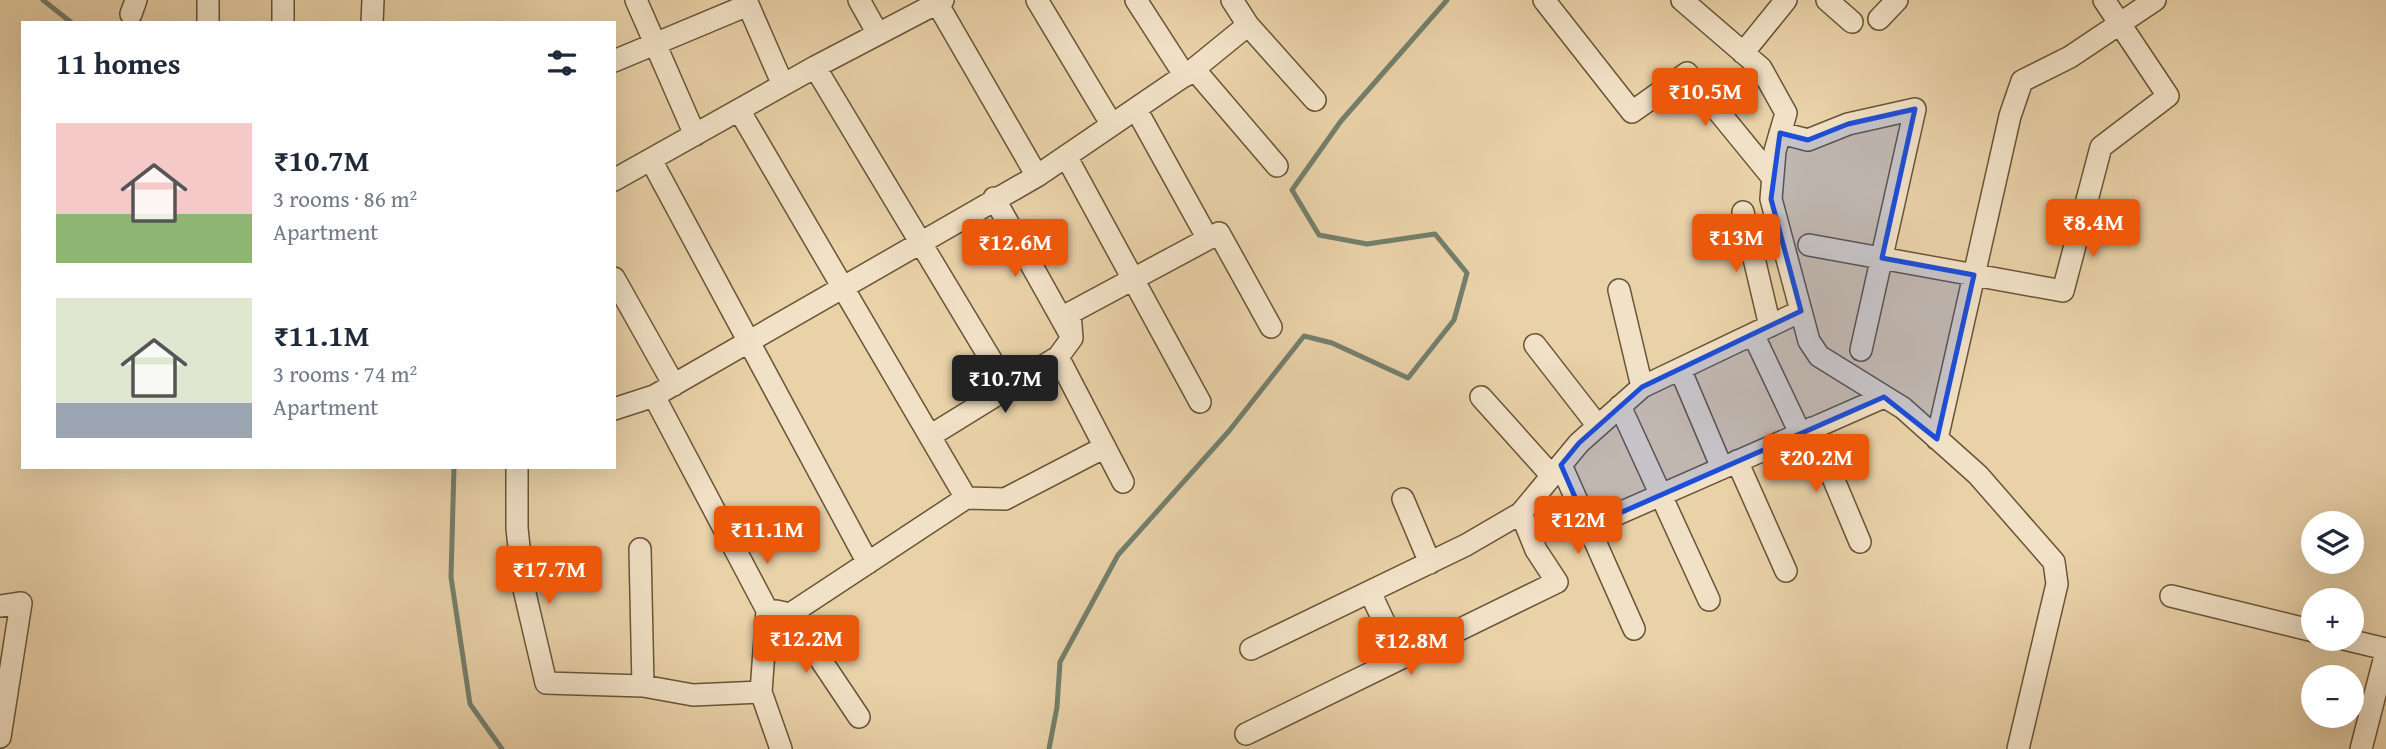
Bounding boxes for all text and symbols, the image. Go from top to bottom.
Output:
text: 11 homes [56,41,181,85]
icon: filters [543,44,581,82]
pin: ₹10.5M [1648,68,1762,128]
text: ₹10.5M [1668,74,1742,107]
text: ₹10.7M [273,138,369,182]
icon: home [112,151,196,235]
text: 3 rooms · 86 m² [273,182,417,215]
pin: ₹8.4M [2044,200,2142,259]
text: ₹8.4M [2062,205,2124,238]
text: Apartment [273,215,378,248]
pin: ₹13M [1695,215,1777,274]
pin: ₹12.6M [958,219,1072,279]
text: ₹13M [1708,220,1764,253]
text: ₹12.6M [978,225,1052,258]
text: ₹11.1M [273,313,369,357]
icon: home [112,326,196,410]
pin: ₹10.7M [948,356,1062,415]
text: 3 rooms · 74 m² [273,357,417,390]
text: ₹10.7M [968,361,1042,394]
text: Apartment [273,390,378,423]
pin: ₹20.2M [1759,434,1873,494]
text: ₹20.2M [1779,440,1853,473]
pin: ₹12M [1537,496,1619,556]
text: ₹12M [1550,502,1606,535]
pin: ₹11.1M [710,506,824,566]
map controls [2301,511,2364,728]
button: layers [2301,511,2364,574]
text: ₹11.1M [730,512,804,545]
pin: ₹17.7M [492,546,606,606]
text: ₹17.7M [512,552,586,585]
button: + [2301,588,2364,651]
pin: ₹12.2M [749,616,863,675]
pin: ₹12.8M [1354,618,1468,677]
text: ₹12.2M [769,621,843,654]
text: ₹12.8M [1374,623,1448,656]
button: − [2301,665,2364,728]

